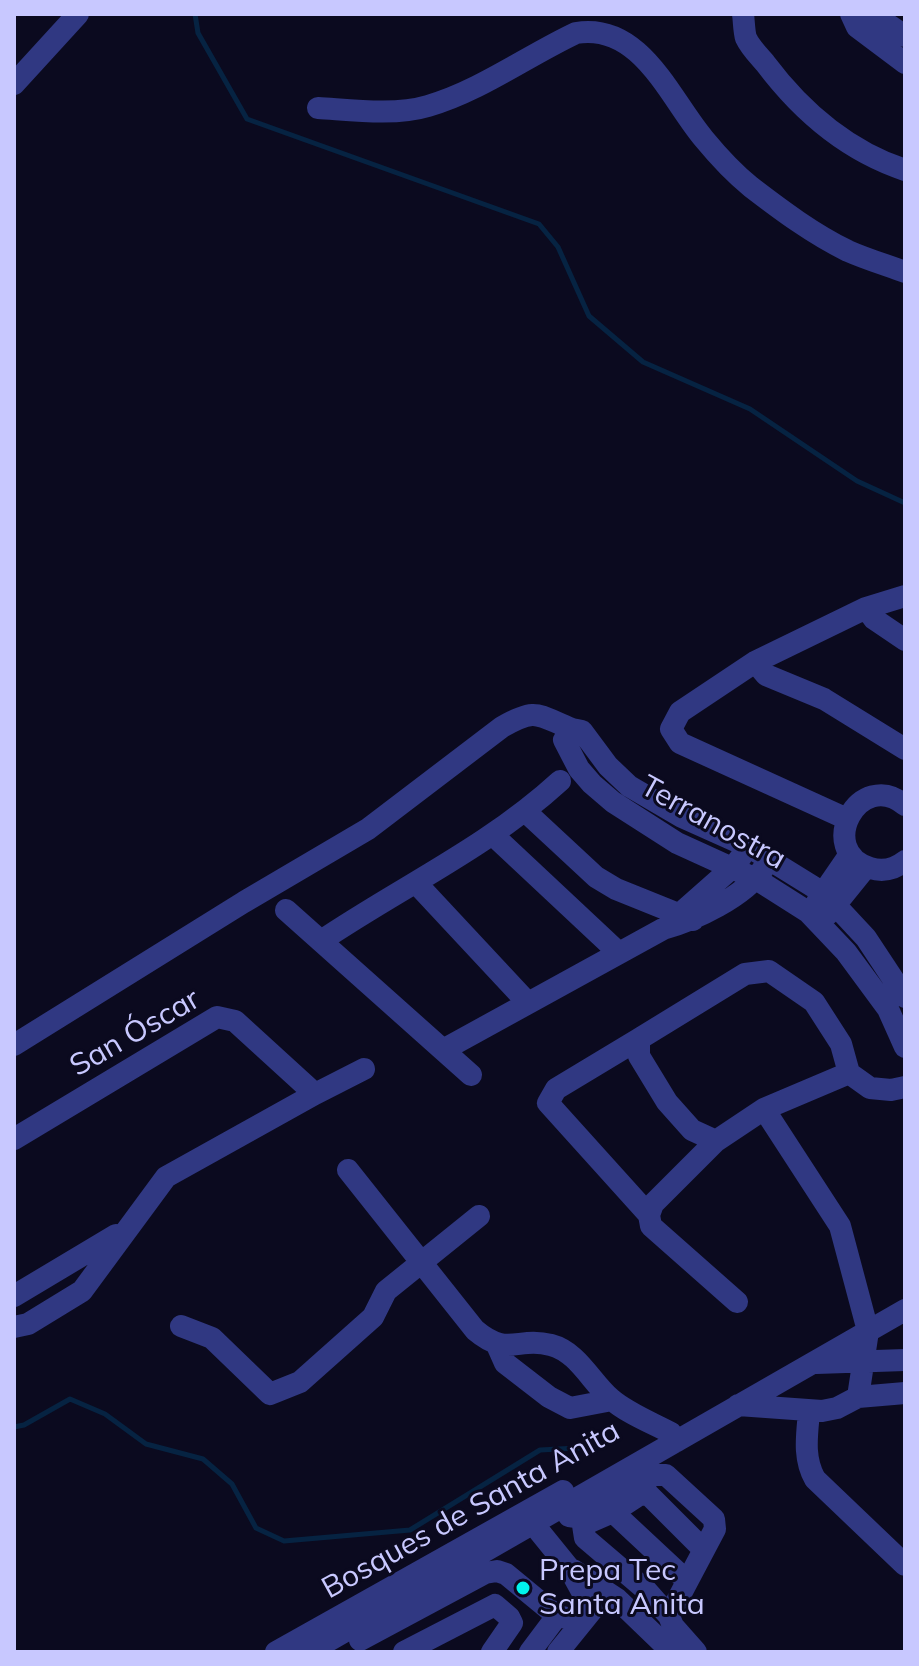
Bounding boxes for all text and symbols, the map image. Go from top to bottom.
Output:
street label: Terranostra [634,768,792,878]
street label: San Óscar [64,981,206,1085]
street label: Bosques de Santa Anita [316,1413,626,1607]
place label: Prepa Tec Santa Anita [539,1553,705,1624]
marker: Prepa Tec Santa Anita [514,1579,532,1597]

